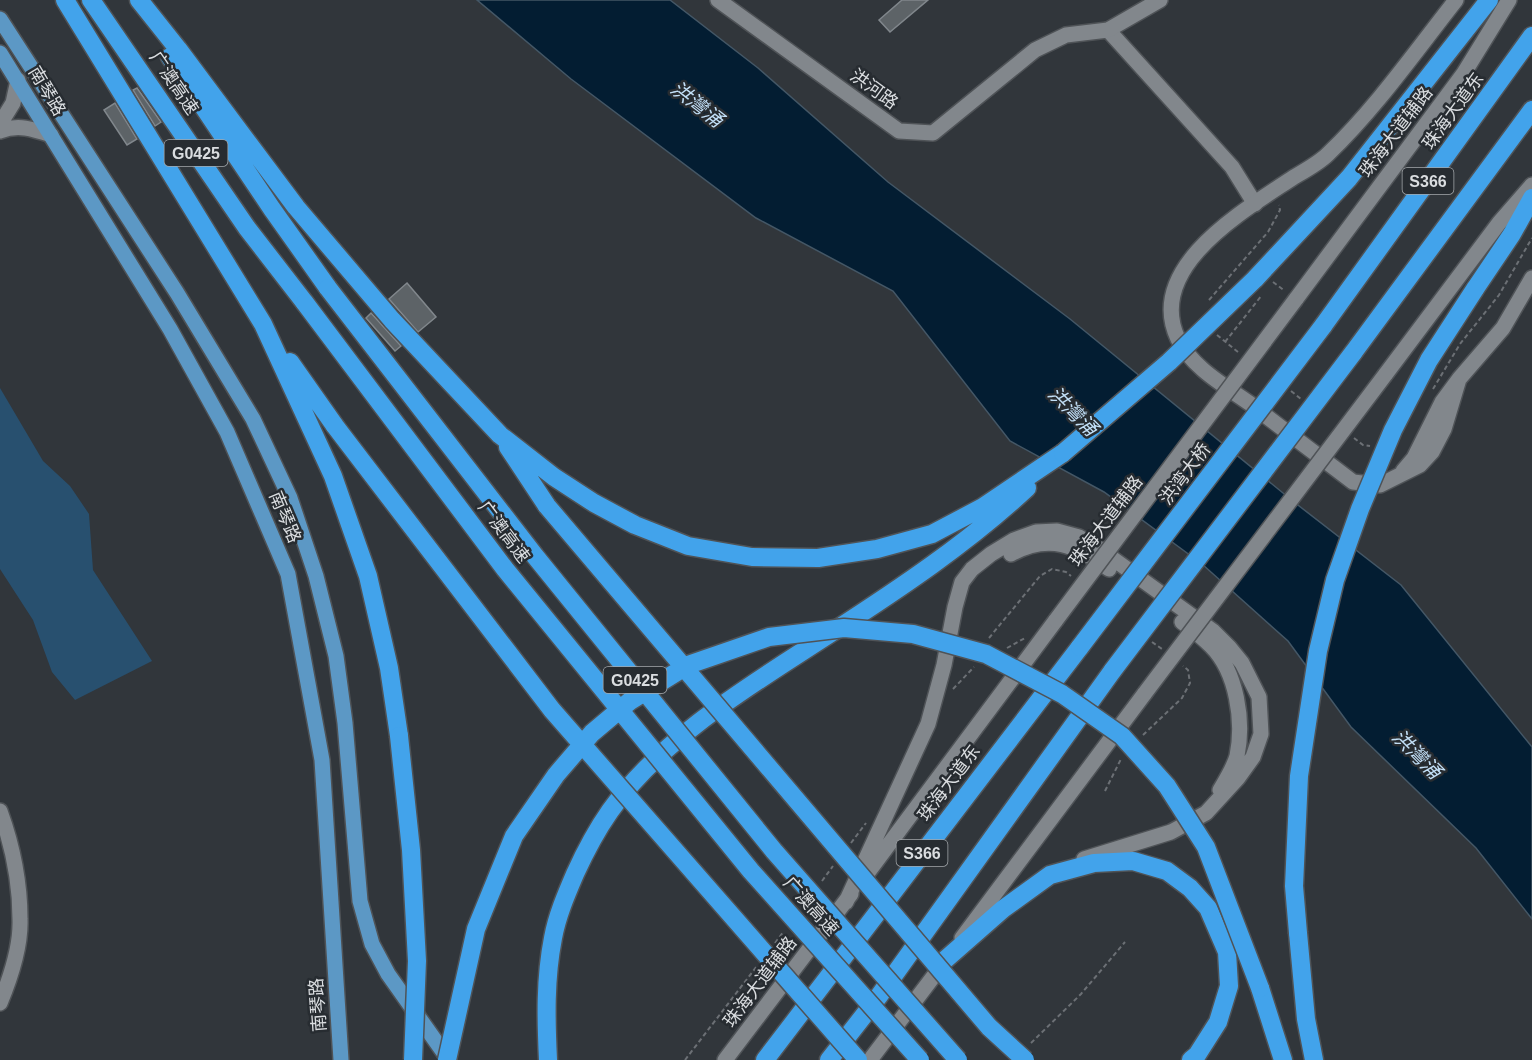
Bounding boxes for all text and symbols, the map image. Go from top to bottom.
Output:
street label: 广澳高速 [146,48,202,118]
street label: 南琴路 [25,63,69,119]
street label: 洪河路 [846,65,902,113]
street label: 珠海大道东 [1418,69,1488,153]
water label: 洪灣涌 [667,77,729,132]
street label: 珠海大道辅路 [1356,83,1436,181]
road number: G0425 [164,140,228,166]
road number: S366 [1402,168,1454,194]
water label: 洪灣涌 [1044,382,1103,441]
street label: 洪湾大桥 [1155,439,1215,509]
street label: 珠海大道辅路 [1066,472,1146,570]
street label: 南琴路 [265,488,305,546]
street label: 广澳高速 [474,497,534,567]
road number: G0425 [604,667,666,693]
water label: 洪灣涌 [1388,725,1447,784]
street label: 珠海大道东 [914,741,984,825]
road number: S366 [896,840,948,866]
street label: 广澳高速 [779,873,843,939]
street label: 珠海大道辅路 [720,933,800,1031]
street label: 南琴路 [306,977,330,1033]

